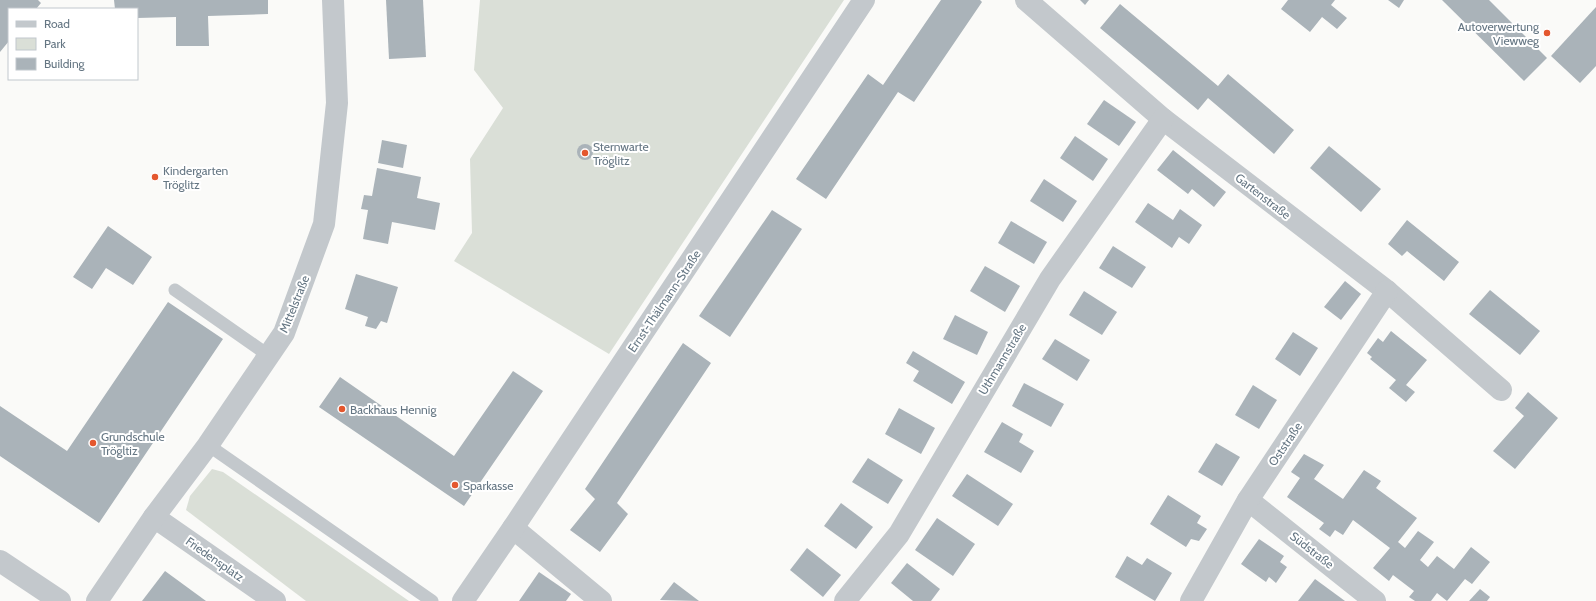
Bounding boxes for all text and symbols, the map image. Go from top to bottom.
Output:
legend [8,8,138,80]
text: Road [44,16,70,31]
place label: Autoverwertung Viewweg [1458,19,1540,48]
marker: Autoverwertung Viewweg [1542,28,1552,38]
text: Park [44,36,66,51]
text: Building [44,56,86,71]
place label: Sternwarte Tröglitz [593,139,649,168]
marker: Sternwarte Tröglitz [580,148,590,158]
place label: Kindergarten Tröglitz [163,163,229,192]
street label: Gartenstraße [1232,170,1294,222]
marker: Kindergarten Tröglitz [150,172,160,182]
street label: Ernst-Thälmann-Straße [624,247,704,355]
street label: Mittelstraße [276,273,312,335]
street label: Uthmannstraße [975,321,1029,397]
place label: Backhaus Hennig [350,402,437,417]
marker: Backhaus Hennig [337,404,347,414]
street label: Oststraße [1265,419,1305,469]
place label: Grundschule Trögltiz [101,429,165,458]
marker: Grundschule Trögltiz [88,438,98,448]
place label: Sparkasse [463,478,513,493]
marker: Sparkasse [450,480,460,490]
street label: Südstraße [1287,528,1337,572]
street label: Friedensplatz [183,533,247,585]

